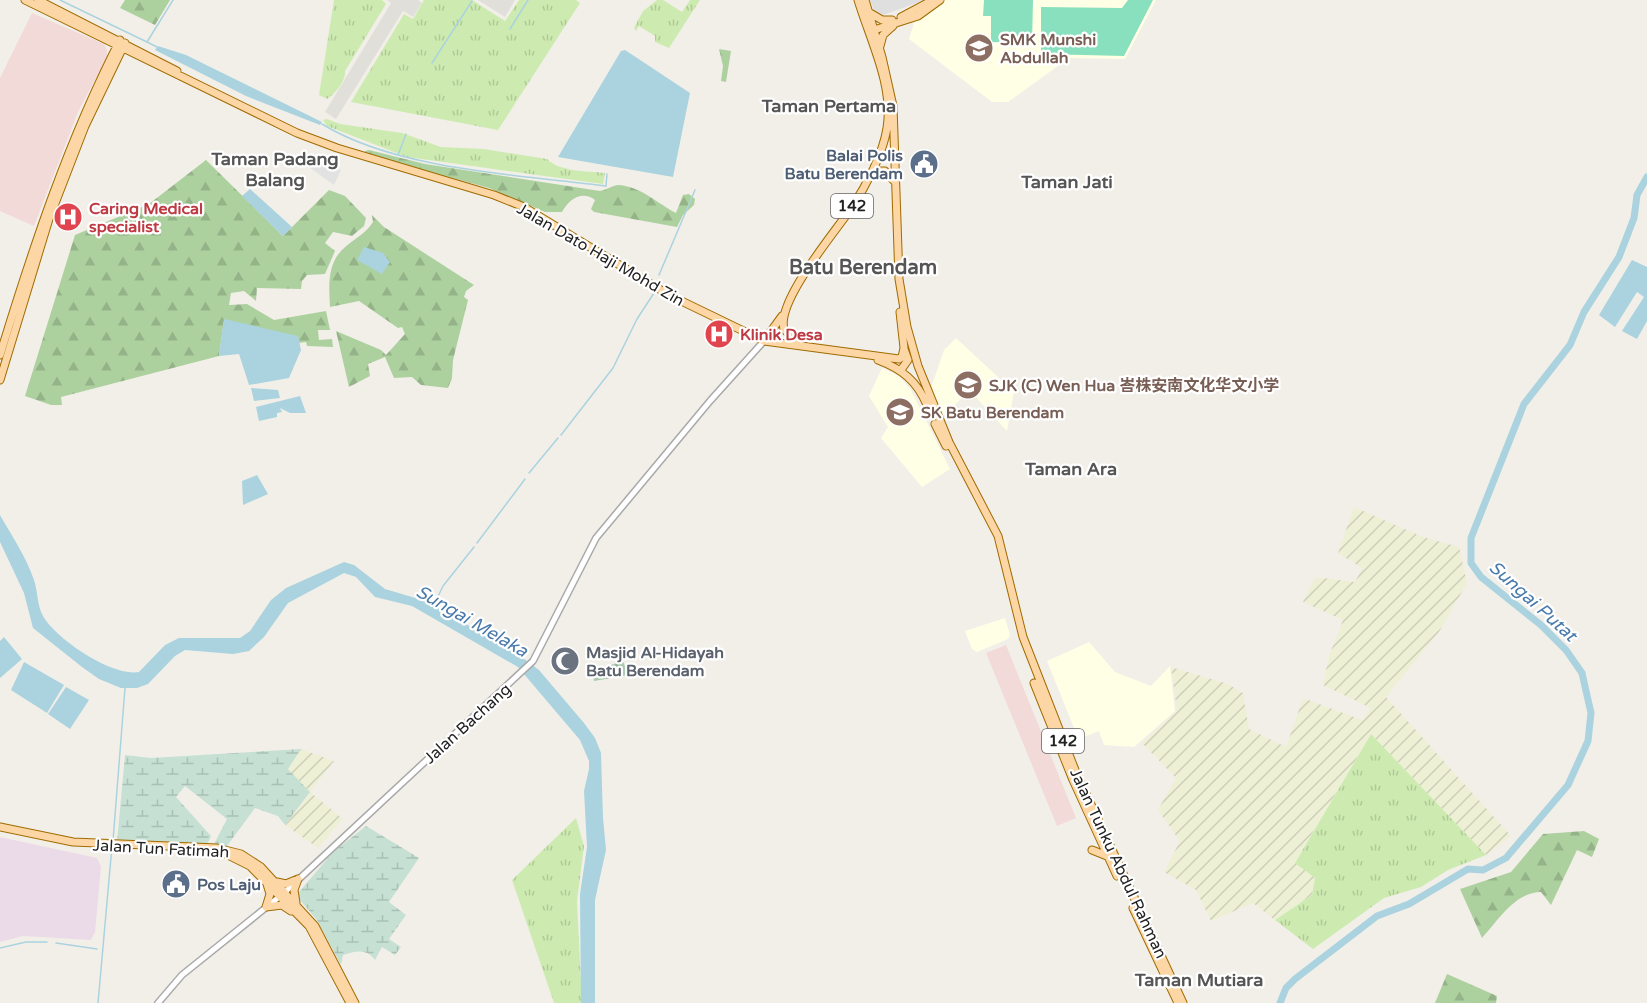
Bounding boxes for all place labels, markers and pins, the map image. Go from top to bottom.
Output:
place label: SMK Munshi Abdullah [1000,30,1096,68]
school or university icon: SMK Munshi Abdullah [963,32,995,64]
place label: Balai Polis Batu Berendam [785,146,903,184]
public building icon: Balai Polis Batu Berendam [908,148,940,180]
place label: Caring Medical specialist [89,199,203,237]
hospital icon: Caring Medical specialist [52,201,84,233]
hospital icon: Klinik Desa [703,318,735,350]
place label: Klinik Desa [740,325,823,345]
school or university icon: SJK (C) Wen Hua 峇株安南文化华文小学 [952,369,984,401]
place label: SJK (C) Wen Hua 峇株安南文化华文小学 [989,376,1279,396]
school or university icon: SK Batu Berendam [884,396,916,428]
place label: SK Batu Berendam [921,403,1064,423]
place label: Masjid Al-Hidayah Batu Berendam [586,643,724,681]
mosque icon: Masjid Al-Hidayah Batu Berendam [549,645,581,677]
public building icon: Pos Laju [160,868,192,900]
place label: Pos Laju [197,875,261,895]

